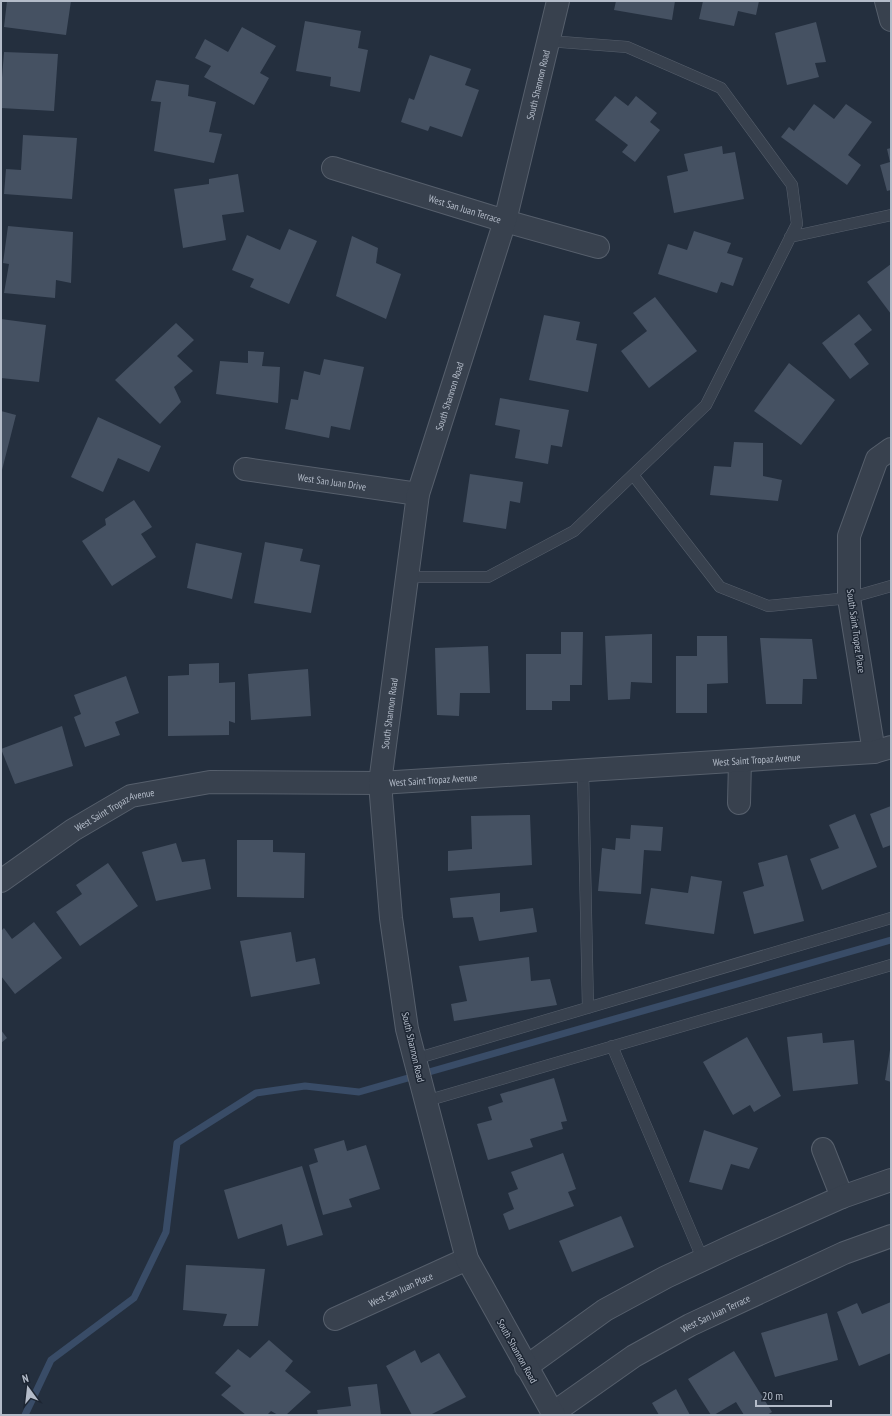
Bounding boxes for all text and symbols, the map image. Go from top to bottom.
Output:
street label: South Shannon Road [523,48,553,121]
street label: West San Juan Terrace [427,191,503,226]
street label: South Shannon Road [432,360,466,432]
street label: West San Juan Drive [297,470,367,493]
street label: South Saint Tropez Place [844,588,868,674]
street label: South Shannon Road [378,677,400,750]
street label: West Saint Tropaz Avenue [712,750,801,769]
street label: West Saint Tropaz Avenue [389,770,477,789]
street label: West Saint Tropaz Avenue [72,786,155,834]
street label: South Shannon Road [399,1011,427,1083]
street label: West San Juan Place [366,1269,435,1309]
street label: West San Juan Terrace [678,1291,752,1335]
street label: South Shannon Road [494,1317,540,1385]
north arrow [8,1368,48,1408]
text: N [21,1371,30,1386]
scale bar [756,1382,831,1408]
text: 20 m [762,1388,783,1403]

